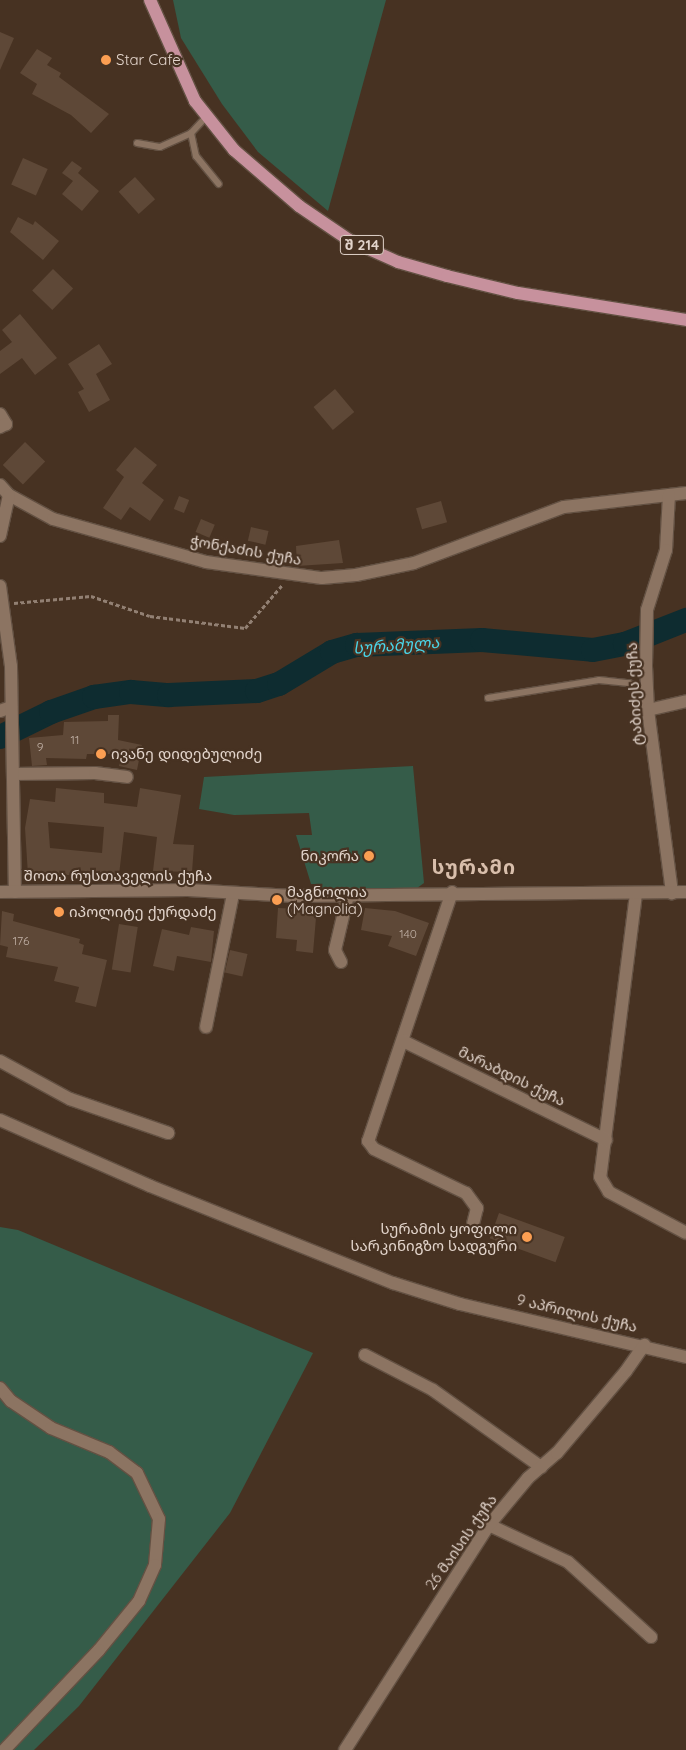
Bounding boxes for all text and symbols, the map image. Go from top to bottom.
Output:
place label: Star Cafe [116,51,181,69]
marker: Star Cafe [100,54,112,66]
road number: შ 214 [340,234,384,256]
street label: ჭონქაძის ქუჩა [189,531,303,569]
water label: სურამულა [352,632,440,658]
street label: ტაბიძეს ქუჩა [622,642,646,746]
house number: 11 [71,733,79,747]
house number: 9 [37,740,43,754]
place label: ივანე დიდებულიძე [111,745,262,763]
marker: ივანე დიდებულიძე [95,748,107,760]
place label: ნიკორა [301,847,359,865]
marker: ნიკორა [363,850,375,862]
district label: სურამი [431,854,517,878]
street label: შოთა რუსთაველის ქუჩა [24,867,212,885]
place label: მაგნოლია (Magnolia) [287,882,367,917]
marker: მაგნოლია (Magnolia) [271,894,283,906]
place label: იპოლიტე ქურდაძე [69,903,217,921]
marker: იპოლიტე ქურდაძე [53,906,65,918]
house number: 140 [399,927,417,941]
house number: 176 [13,934,29,948]
street label: მარაბდის ქუჩა [456,1042,568,1110]
place label: სურამის ყოფილი სარკინიგზო სადგური [351,1219,517,1254]
marker: სურამის ყოფილი სარკინიგზო სადგური [521,1231,533,1243]
street label: 9 აპრილის ქუჩა [515,1290,639,1336]
street label: 26 მაისის ქუჩა [421,1491,501,1593]

